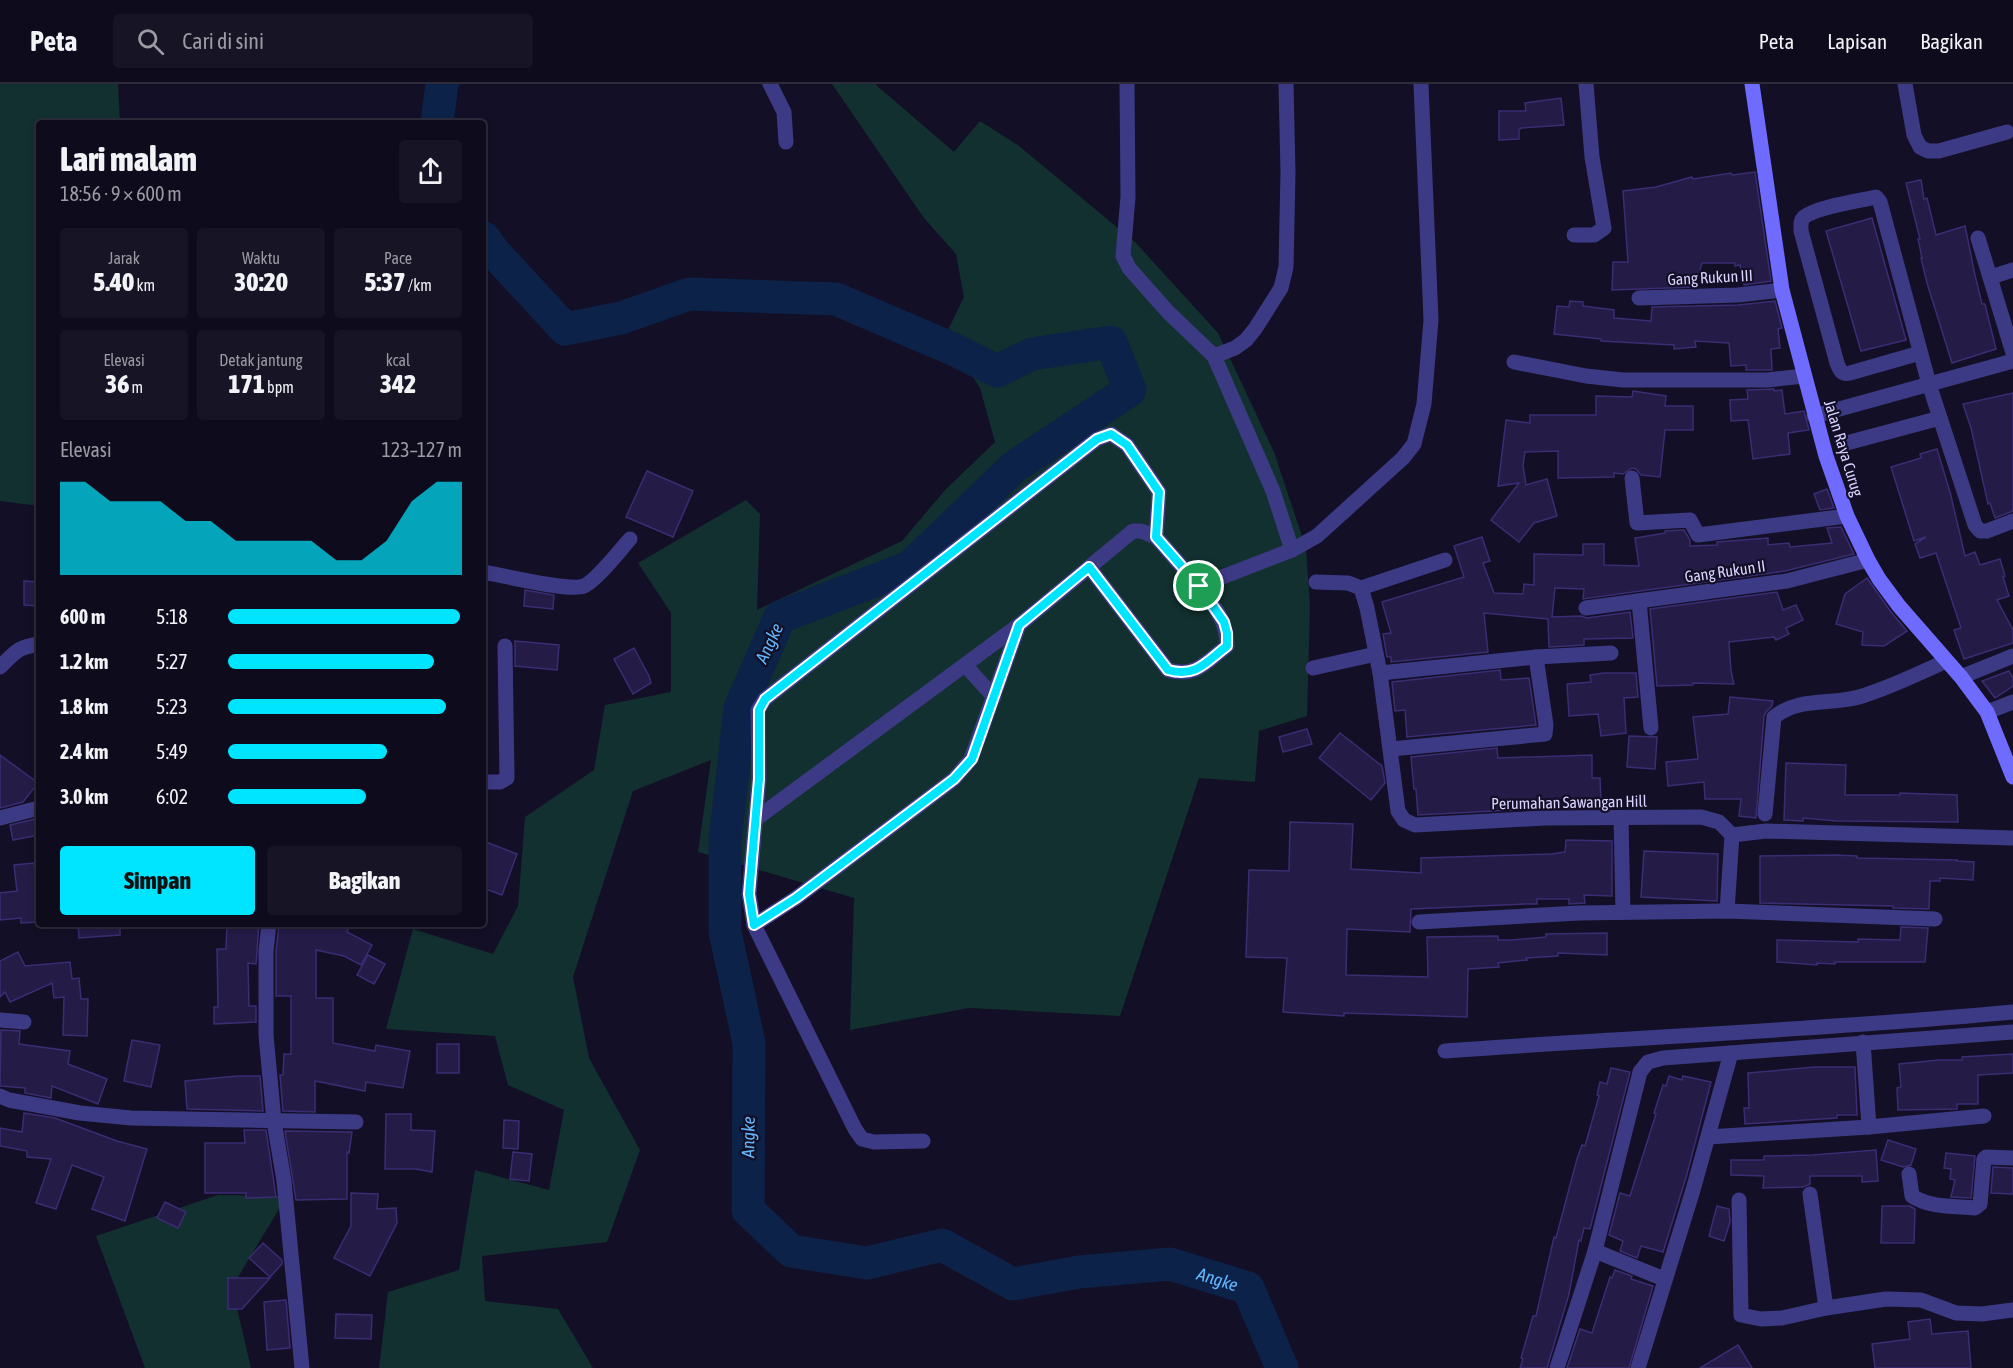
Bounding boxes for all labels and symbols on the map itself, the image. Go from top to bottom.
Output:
street label: Gang Rukun III [1667,266,1753,289]
street label: Jalan Raya Curug [1820,398,1867,499]
street label: Gang Rukun II [1683,556,1767,587]
pin [1173,560,1224,611]
water label: Angke [750,620,787,667]
street label: Perumahan Sawangan Hill [1491,792,1648,813]
water label: Angke [737,1116,759,1159]
water label: Angke [1194,1262,1241,1295]

